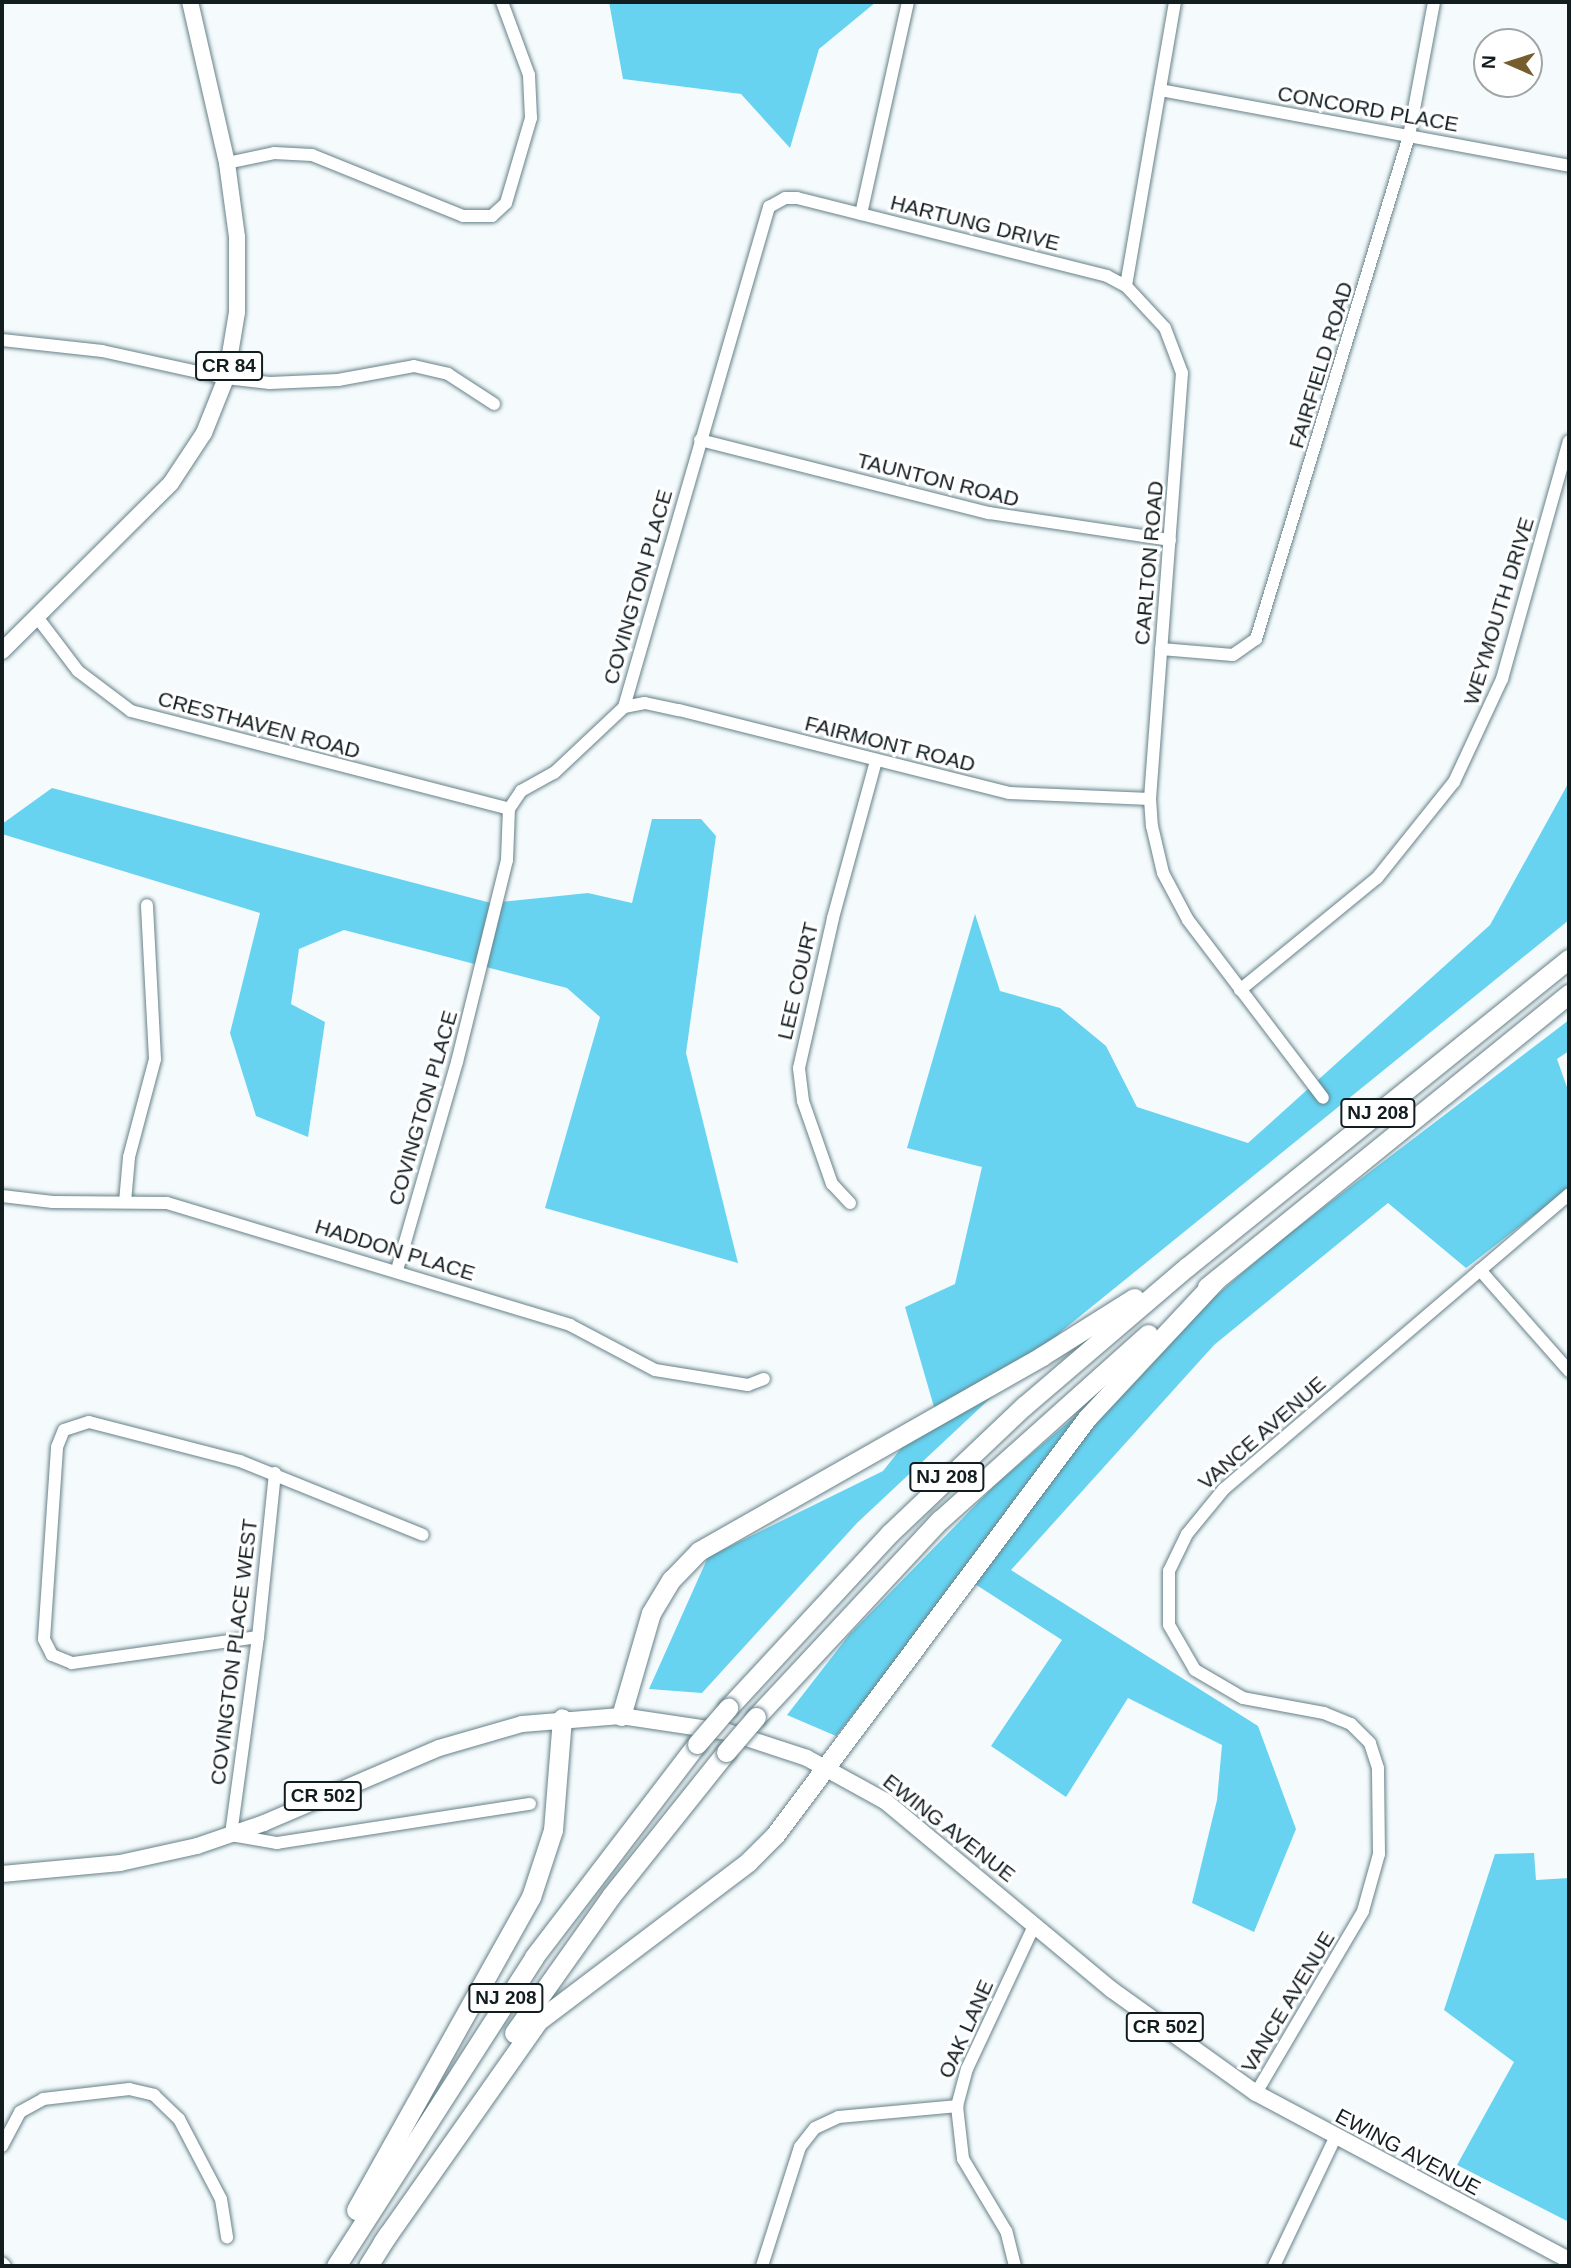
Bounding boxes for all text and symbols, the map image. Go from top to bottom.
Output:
north arrow [1473,28,1543,98]
text: N [1478,55,1499,69]
street label: CONCORD PLACE [1276,81,1460,137]
street label: HARTUNG DRIVE [888,190,1062,256]
street label: FAIRFIELD ROAD [1284,279,1358,451]
road number: CR 84 [194,350,264,382]
street label: TAUNTON ROAD [854,448,1022,512]
street label: CARLTON ROAD [1129,480,1169,646]
street label: COVINGTON PLACE [598,487,678,687]
street label: WEYMOUTH DRIVE [1458,514,1540,708]
street label: CRESTHAVEN ROAD [155,686,363,764]
street label: FAIRMONT ROAD [802,711,978,777]
street label: LEE COURT [772,920,824,1042]
street label: COVINGTON PLACE [383,1008,463,1208]
road number: NJ 208 [1340,1098,1416,1128]
street label: HADDON PLACE [312,1214,478,1286]
street label: VANCE AVENUE [1193,1371,1331,1495]
road number: NJ 208 [908,1462,986,1492]
street label: COVINGTON PLACE WEST [205,1517,263,1787]
street label: EWING AVENUE [877,1768,1021,1888]
road number: CR 502 [283,1780,363,1812]
street label: VANCE AVENUE [1236,1926,1340,2078]
street label: OAK LANE [933,1976,999,2082]
road number: NJ 208 [468,1982,544,2014]
road number: CR 502 [1125,2011,1205,2042]
street label: EWING AVENUE [1331,2103,1485,2201]

